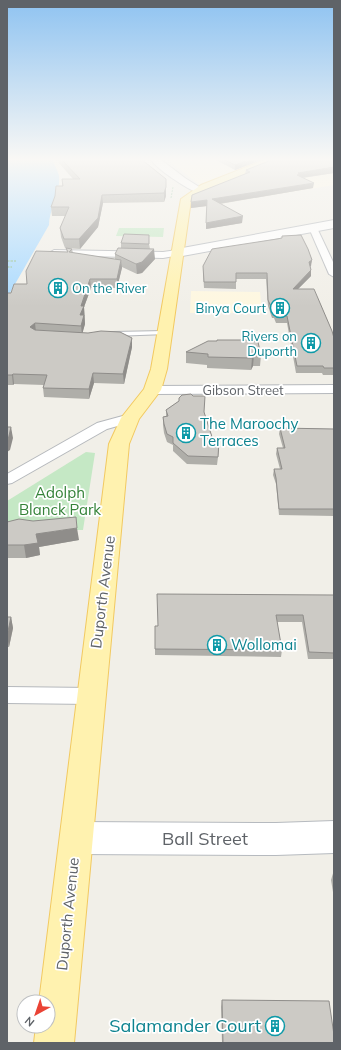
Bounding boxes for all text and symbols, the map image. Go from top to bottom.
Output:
building icon: On the River [47,277,69,299]
place label: On the River [72,280,147,296]
building icon: Binya Court [269,297,291,319]
place label: Binya Court [196,300,266,316]
place label: Rivers on Duporth [241,328,297,359]
building icon: Rivers on Duporth [300,332,322,354]
street label: Gibson Street [202,382,284,398]
place label: The Maroochy Terraces [200,414,298,450]
building icon: The Maroochy Terraces [175,422,197,444]
park label: Adolph Blanck Park [19,483,101,519]
street label: Duporth Avenue [86,534,119,649]
building icon: Wollomai [206,634,228,656]
place label: Wollomai [231,635,297,654]
street label: Ball Street [162,827,248,850]
street label: Duporth Avenue [52,857,83,971]
north arrow [16,994,56,1034]
text: N [22,1014,37,1030]
place label: Salamander Court [109,1014,261,1037]
building icon: Salamander Court [264,1015,286,1037]

